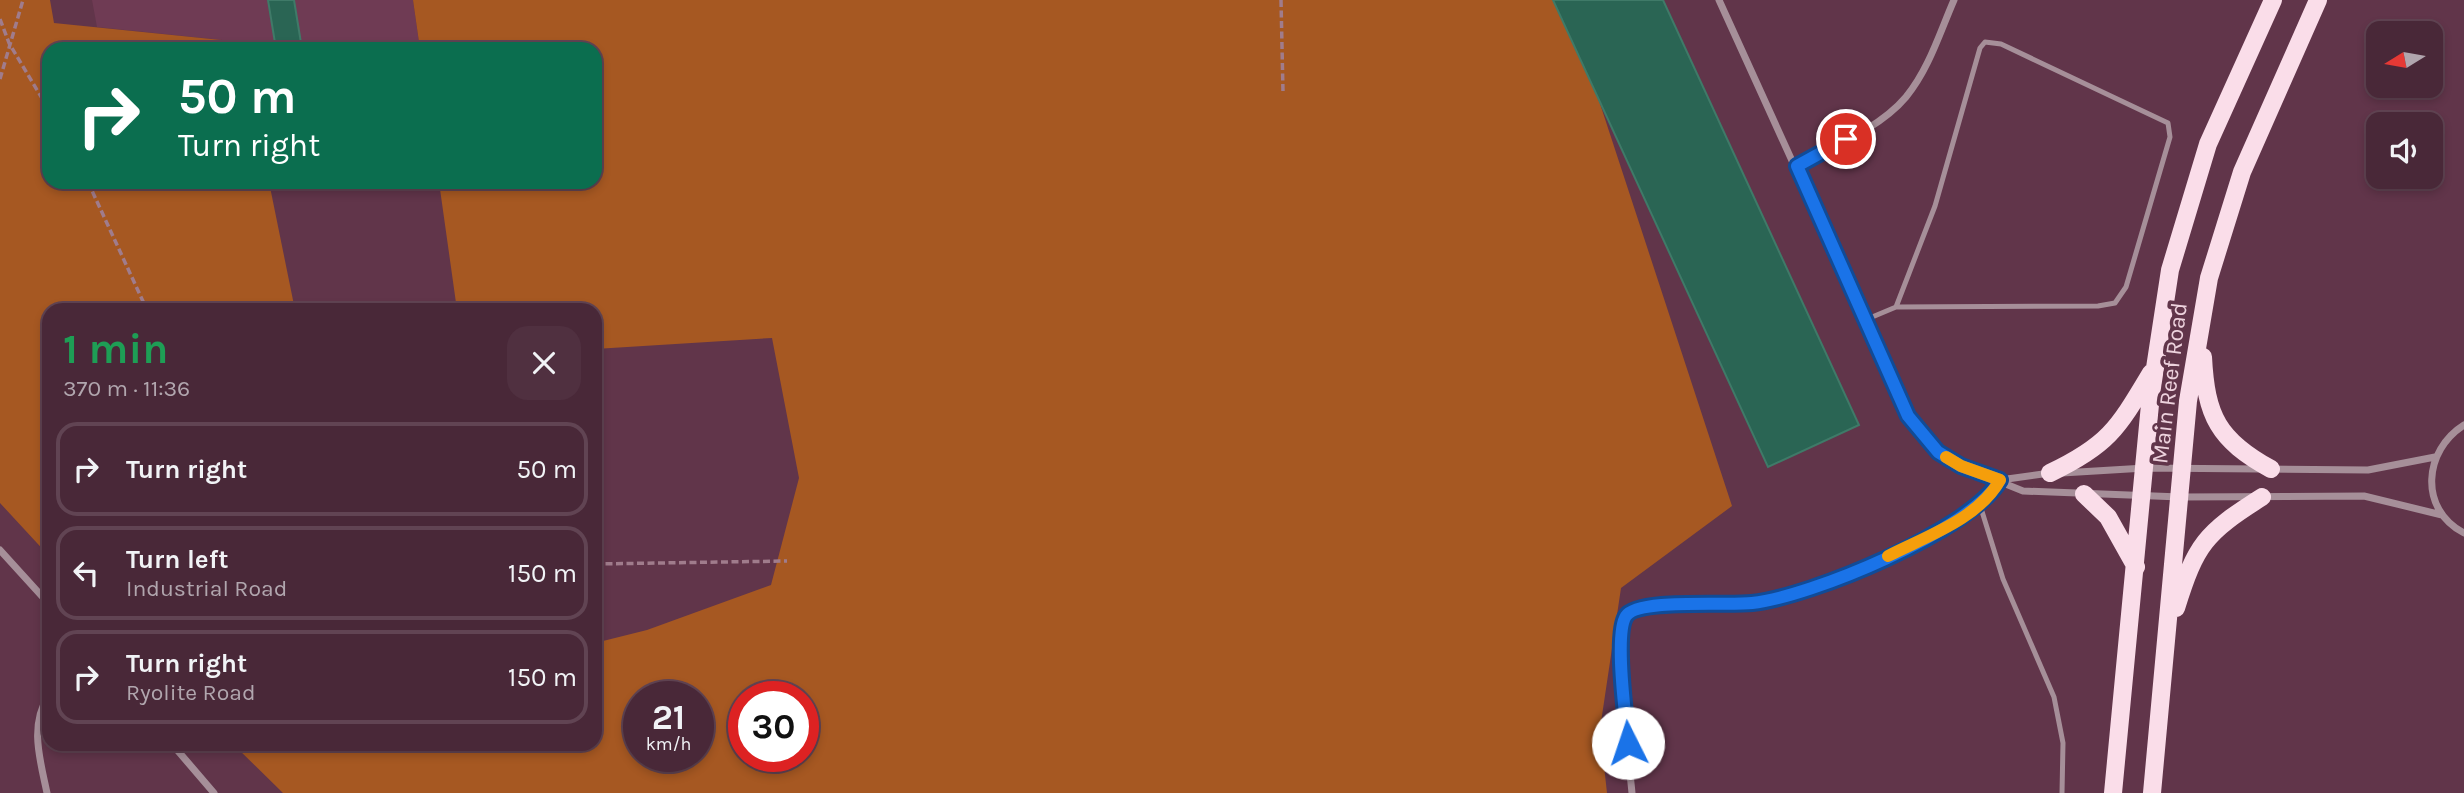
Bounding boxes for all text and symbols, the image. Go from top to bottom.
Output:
north arrow [2366,21,2443,98]
map controls [2366,21,2443,189]
text: 50 m [178,68,296,125]
icon: right [63,70,154,161]
pin [1816,109,1876,169]
button: sound [2366,112,2443,189]
icon: arrive [1827,120,1865,158]
text: Turn right [178,127,320,164]
street label: Main Reef Road [2146,301,2193,465]
text: 1 min [63,324,168,374]
button: close [507,326,581,400]
text: 370 m · 11:36 [63,375,190,402]
icon: right [67,450,105,488]
text: Turn right [126,454,247,485]
text: 50 m [516,454,577,485]
text: Turn left [126,544,228,575]
icon: left [67,554,105,592]
text: 150 m [508,558,577,589]
text: Industrial Road [126,575,287,602]
text: Turn right [126,648,247,679]
icon: right [67,658,105,696]
text: 150 m [508,662,577,693]
text: Ryolite Road [126,679,256,706]
speed limit sign: 30 [728,681,819,772]
text: 21 [652,697,685,738]
position arrow [1591,706,1665,780]
text: km/h [646,733,691,755]

